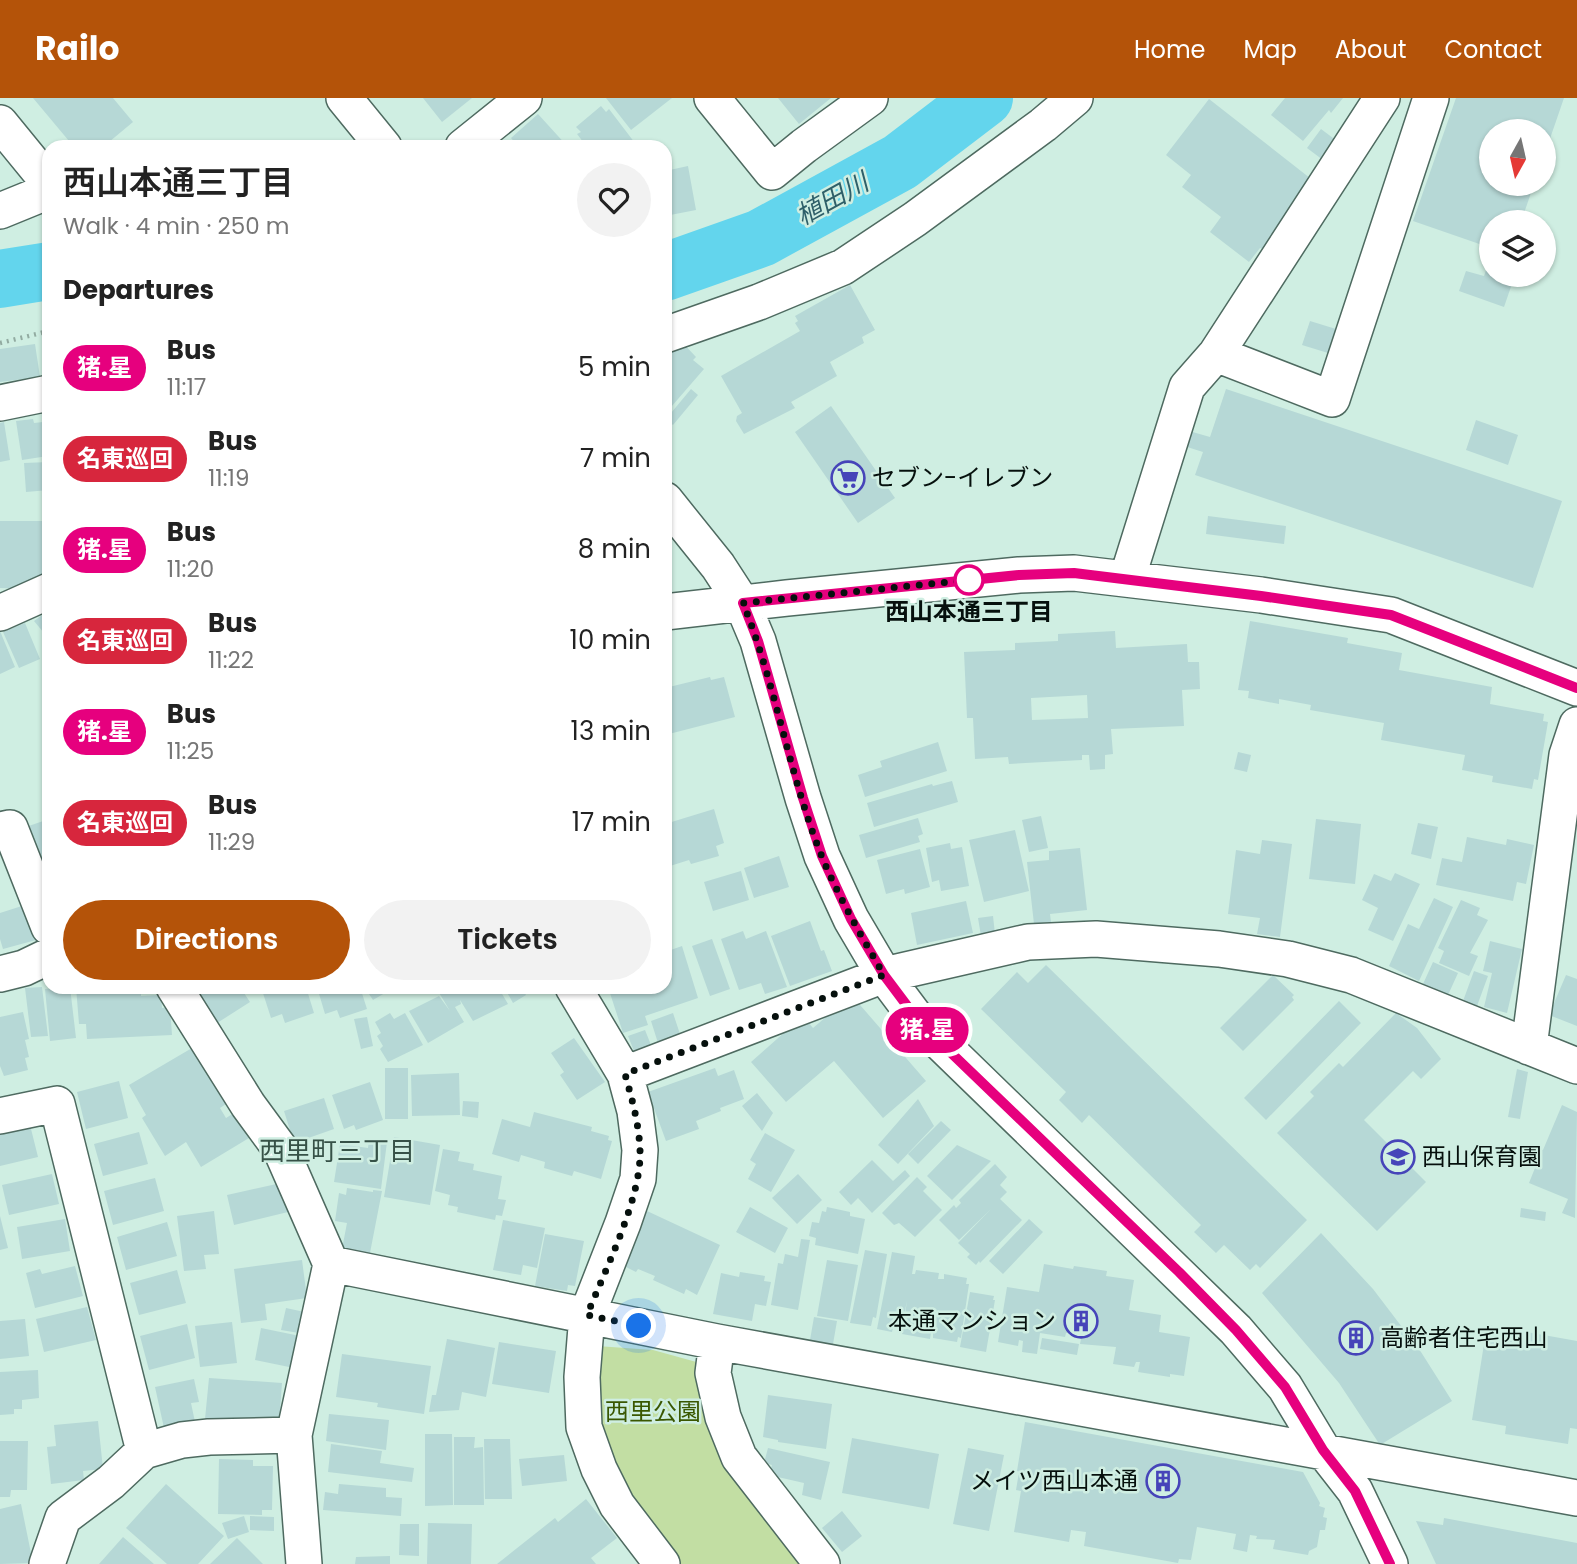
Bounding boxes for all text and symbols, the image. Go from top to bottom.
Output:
text: Railo [35,25,119,72]
text: Home [1134,33,1206,66]
text: Map [1244,33,1297,66]
text: About [1335,33,1406,66]
text: Contact [1444,33,1542,66]
north arrow [1479,119,1556,196]
map controls [1479,119,1556,287]
text: 西山本通三丁目 [63,159,294,206]
button: heart [577,163,651,237]
water label: 植田川 [789,163,877,234]
text: Walk · 4 min · 250 m [63,210,289,242]
button: layers [1479,210,1556,287]
text: Departures [63,272,214,308]
text: Bus [167,332,216,368]
text: 5 min [578,349,651,385]
text: 猪.星 [77,351,132,384]
text: 11:17 [167,371,206,403]
text: Bus [208,423,257,459]
text: 7 min [580,440,651,476]
text: 名東巡回 [77,442,173,475]
supermarket icon: セブン-イレブン [829,459,867,497]
place label: セブン-イレブン [872,461,1053,494]
text: 11:19 [208,462,249,494]
text: Bus [167,514,216,550]
text: 8 min [578,531,651,567]
text: 猪.星 [77,533,132,566]
text: 11:20 [167,553,214,585]
marker: 西山本通三丁目 [954,565,984,595]
place label: 西山本通三丁目 [885,595,1053,628]
text: Bus [208,605,257,641]
text: 10 min [570,622,651,658]
text: 名東巡回 [77,624,173,657]
text: 11:22 [208,644,254,676]
text: Bus [167,696,216,732]
text: 13 min [571,713,651,749]
text: 猪.星 [77,715,132,748]
text: 11:25 [167,735,214,767]
text: Bus [208,787,257,823]
text: 17 min [572,804,651,840]
text: 名東巡回 [77,806,173,839]
text: 11:29 [208,826,255,858]
button: Directions [63,900,350,980]
button: Tickets [364,900,651,980]
line badge: 猪.星 [887,1007,967,1053]
text: 猪.星 [900,1013,954,1046]
district label: 西里町三丁目 [259,1133,415,1169]
school or university icon: 西山保育園 [1379,1138,1417,1176]
place label: 西山保育園 [1422,1140,1542,1173]
building icon: 本通マンション [1062,1302,1100,1340]
place label: 本通マンション [888,1304,1056,1337]
your location [621,1308,656,1343]
building icon: 高齢者住宅西山 [1337,1319,1375,1357]
place label: 高齢者住宅西山 [1380,1321,1548,1354]
park label: 西里公園 [605,1395,701,1428]
building icon: メイツ西山本通 [1144,1462,1182,1500]
place label: メイツ西山本通 [970,1464,1138,1497]

